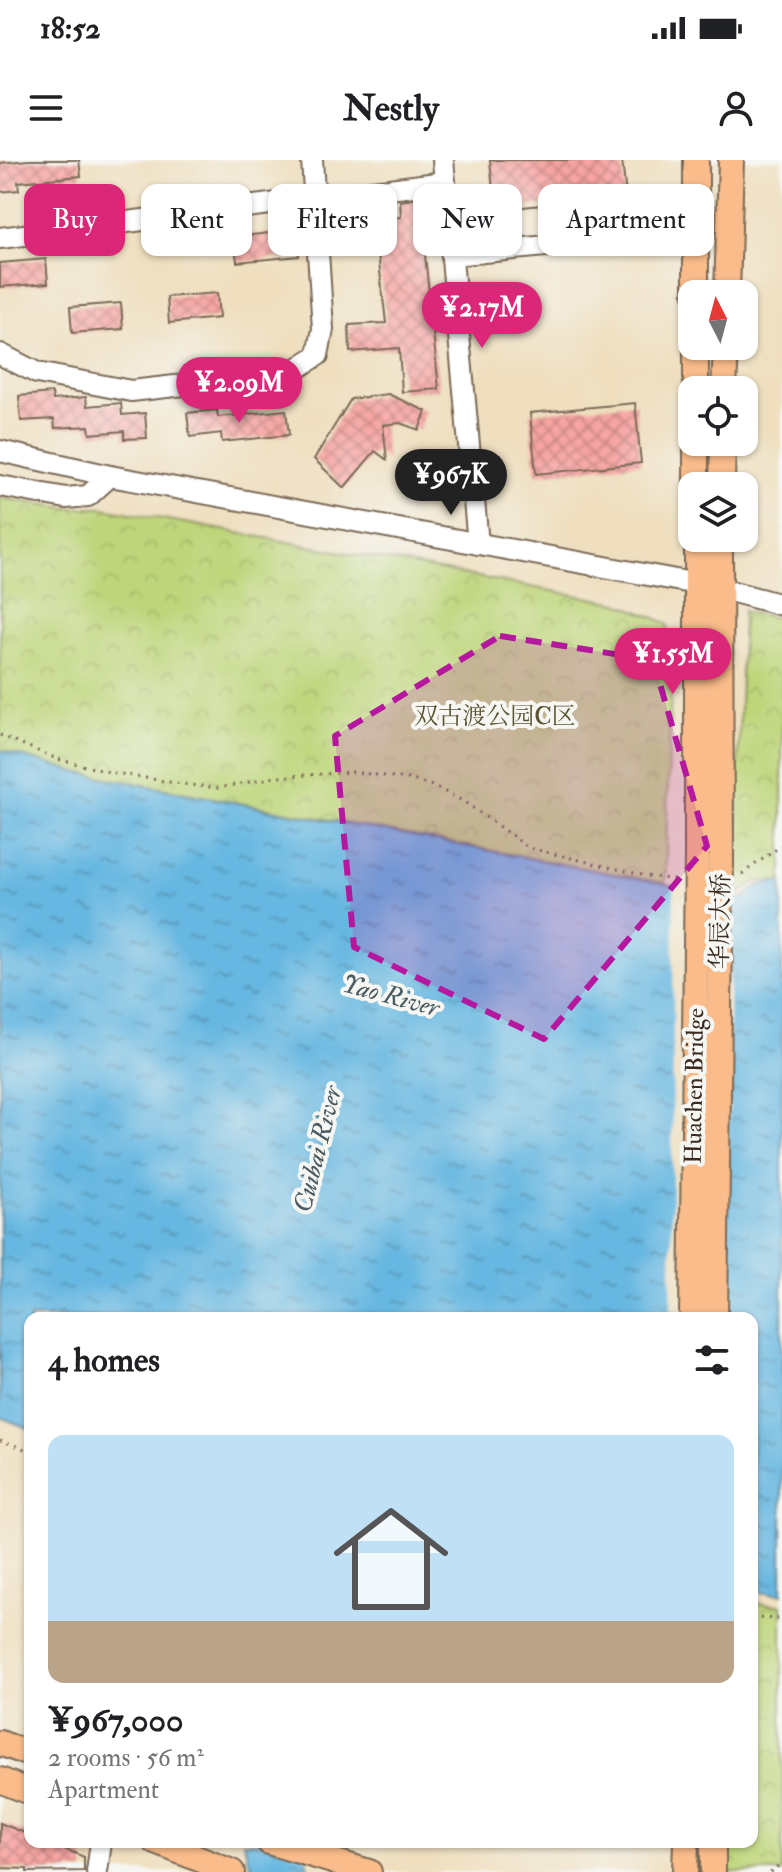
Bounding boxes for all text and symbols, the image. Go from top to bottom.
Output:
text: 18:52 [40,10,100,47]
icon: menu [24,86,68,130]
text: Nestly [343,86,439,131]
icon: person [714,86,758,130]
chip: Buy [24,184,125,256]
chip: Rent [141,184,252,256]
chip: Filters [268,184,397,256]
chip: New [413,184,522,256]
chip: Apartment [538,184,714,256]
north arrow [678,280,758,360]
map controls [678,280,758,552]
pin: ¥2.17M [417,282,547,350]
text: ¥2.17M [440,292,524,324]
pin: ¥2.09M [174,357,304,425]
text: ¥2.09M [194,367,284,399]
button: locate [678,376,758,456]
pin: ¥967K [395,449,507,517]
text: ¥967K [413,459,489,491]
button: layers [678,472,758,552]
pin: ¥1.55M [608,628,738,696]
text: ¥1.55M [632,638,714,670]
park label: 双古渡公园C区 [414,701,576,732]
street label: 华辰大桥 [704,873,737,969]
water label: Yao River [339,968,444,1025]
street label: Huachen Bridge [678,1008,711,1164]
water label: Cuibai River [287,1082,349,1216]
icon: filters [690,1338,734,1382]
text: 4 homes [48,1339,160,1382]
icon: home [319,1487,463,1631]
text: ¥967,000 [48,1699,183,1742]
text: 2 rooms · 56 m² [48,1742,204,1774]
text: Apartment [48,1774,159,1806]

